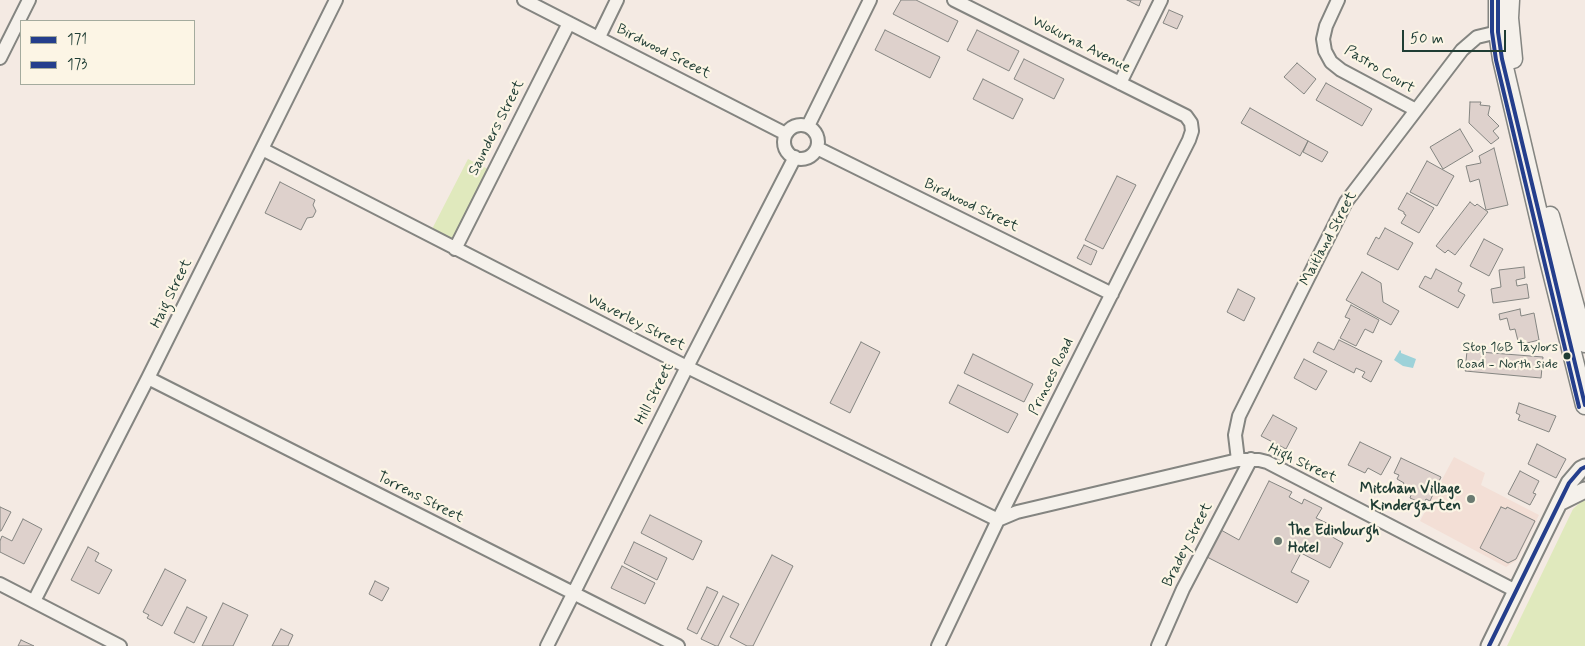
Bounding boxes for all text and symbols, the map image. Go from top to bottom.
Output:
street label: Wokurna Avenue [1029,12,1133,78]
legend [20,20,195,85]
scale bar [1405,20,1509,52]
street label: Birdwood Sreeet [613,21,713,83]
text: 50 m [1410,29,1444,49]
text: 171 [67,30,87,50]
street label: Pastro Court [1341,42,1417,98]
text: 173 [67,55,87,75]
street label: Saunders Street [465,77,529,179]
street label: Birdwood Street [921,175,1021,237]
street label: Maitland Street [1297,189,1361,289]
street label: Haig Street [147,256,197,332]
street label: Waverley Street [584,291,688,355]
street label: Princes Road [1026,336,1078,418]
place label: Stop 16B Taylors Road - North side [1457,340,1558,372]
marker: Stop 16B Taylors Road - North side [1562,351,1572,361]
street label: Hill Street [632,360,678,428]
street label: High Street [1265,440,1339,488]
street label: Torrens Street [374,468,466,528]
place label: Mitcham Village Kindergarten [1360,481,1461,516]
marker: Mitcham Village Kindergarten [1465,493,1477,505]
street label: Bradey Street [1159,500,1217,590]
place label: The Edinburgh Hotel [1288,523,1379,558]
marker: The Edinburgh Hotel [1272,535,1284,547]

